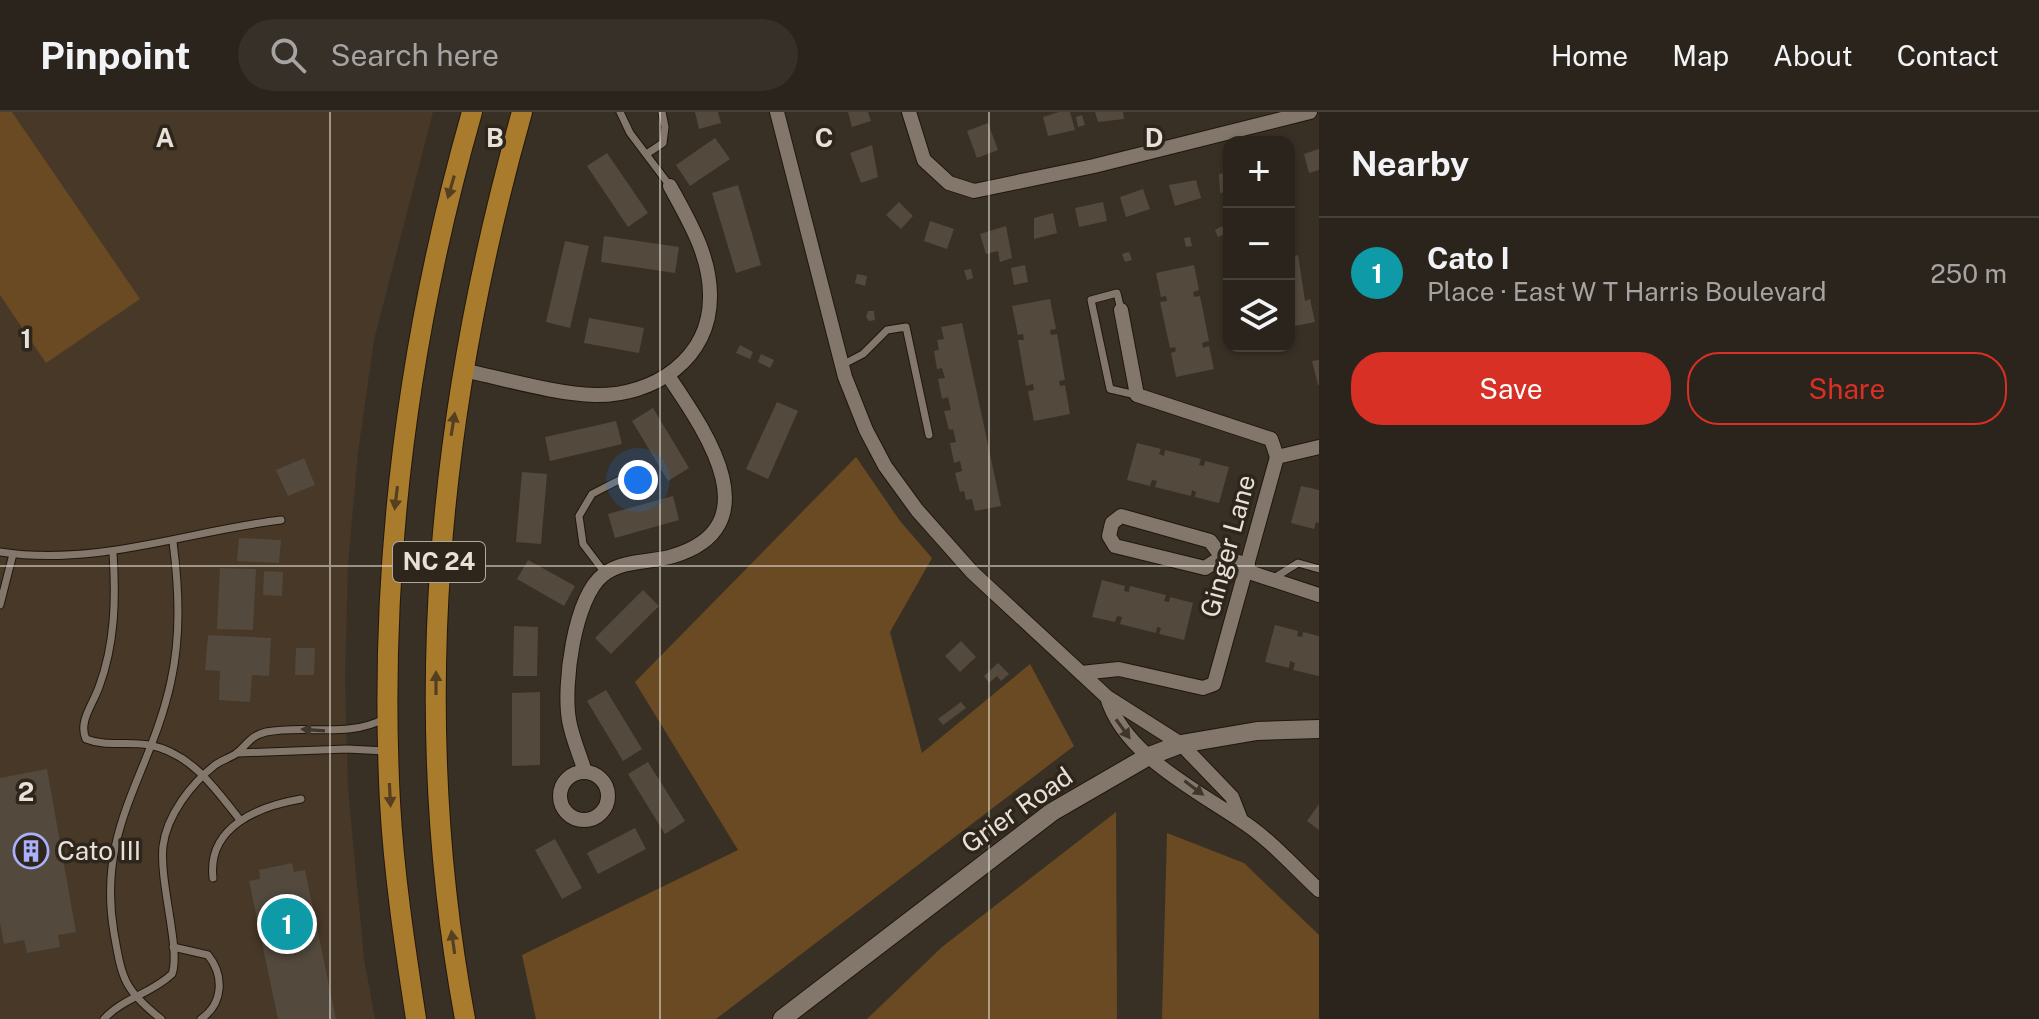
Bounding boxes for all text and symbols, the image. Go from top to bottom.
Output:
search box [238,19,798,91]
text: Pinpoint [40,33,190,78]
icon: search [266,33,310,77]
text: Search here [330,37,499,73]
text: Home [1551,39,1628,72]
text: Map [1672,39,1729,72]
text: About [1773,39,1853,72]
text: Contact [1897,39,1999,72]
text: A [156,122,175,153]
text: B [486,122,504,153]
text: C [815,122,833,153]
text: D [1145,122,1163,153]
map controls [1223,136,1295,352]
button: + [1223,136,1295,208]
text: Nearby [1351,144,1469,184]
one-way arrow [444,175,457,199]
button: − [1223,208,1295,280]
text: Cato I [1427,240,1510,276]
text: 1 [1371,258,1383,289]
text: 250 m [1930,258,2007,289]
text: Place · East W T Harris Boulevard [1427,276,1827,307]
button: layers [1223,280,1295,352]
text: 1 [20,323,32,354]
button: Save [1351,352,1671,425]
button: Share [1687,352,2007,425]
one-way arrow [447,411,460,436]
your location [618,460,658,500]
street label: Ginger Lane [1194,471,1261,621]
one-way arrow [389,486,402,511]
road number: NC 24 [393,542,485,582]
one-way arrow [430,670,442,695]
one-way arrow [1115,718,1131,740]
one-way arrow [300,723,325,736]
street label: Grier Road [955,760,1078,859]
text: 2 [18,776,34,807]
one-way arrow [1184,780,1204,796]
one-way arrow [384,783,397,808]
building icon: Cato III [12,832,50,870]
place label: Cato III [57,835,141,866]
pin: 1 [261,894,313,954]
one-way arrow [446,929,459,954]

